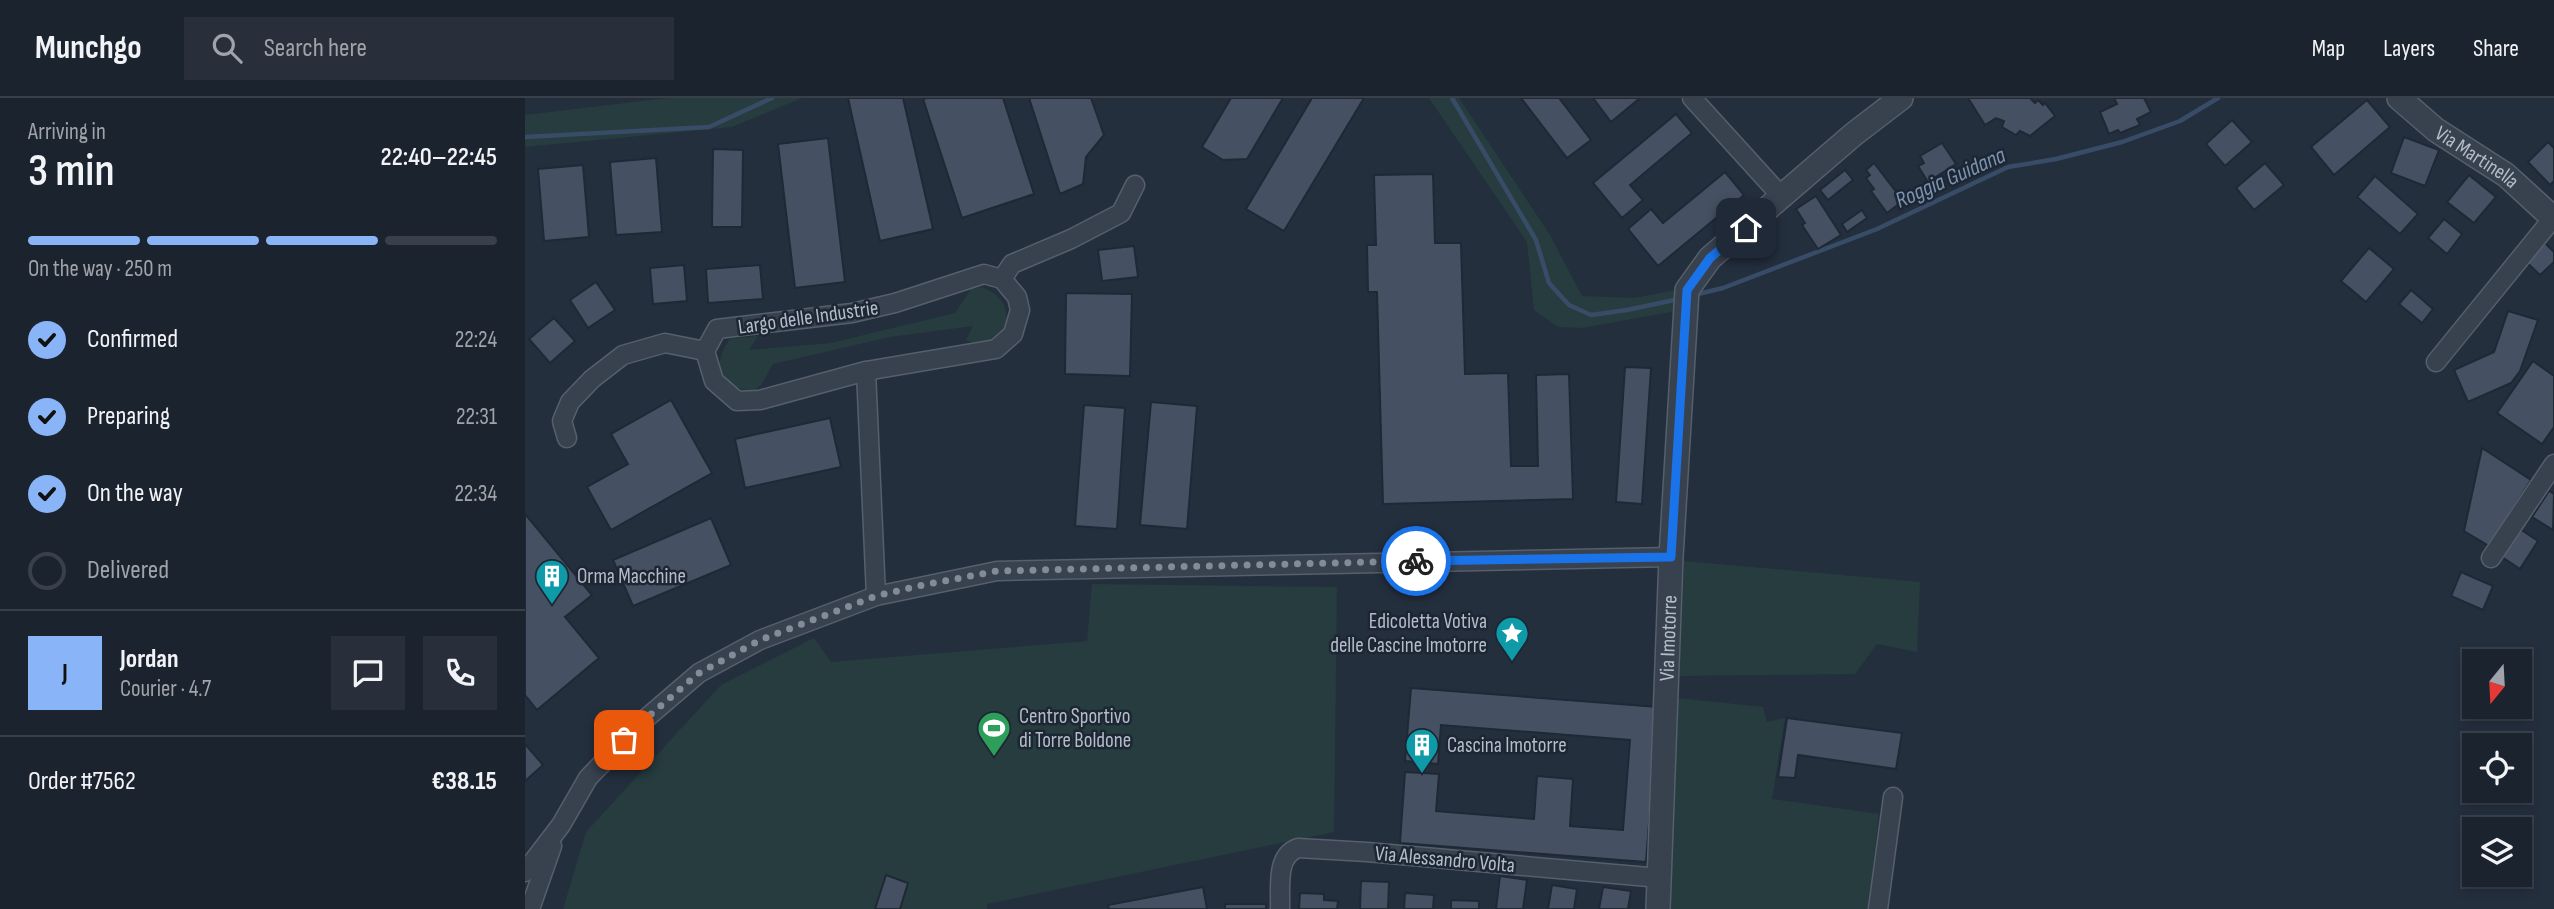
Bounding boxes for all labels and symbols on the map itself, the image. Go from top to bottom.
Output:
street label: Via Martinella [2430,121,2524,194]
water label: Roggia Guidana [1891,141,2011,215]
pin [1716,198,1776,258]
street label: Largo delle Industrie [736,295,880,340]
courier [1381,526,1451,596]
building icon: Orma Macchine [533,557,571,606]
place label: Orma Macchine [577,564,686,589]
street label: Via Imotorre [1654,595,1683,682]
place label: Edicoletta Votiva delle Cascine Imotorre [1330,609,1487,658]
place icon: Edicoletta Votiva delle Cascine Imotorre [1493,614,1531,663]
north arrow [2462,649,2532,719]
place label: Centro Sportivo di Torre Boldone [1019,704,1131,753]
sports icon: Centro Sportivo di Torre Boldone [975,709,1013,758]
pin [594,710,654,770]
building icon: Cascina Imotorre [1403,726,1441,775]
place label: Cascina Imotorre [1447,733,1567,758]
street label: Via Alessandro Volta [1374,841,1516,878]

